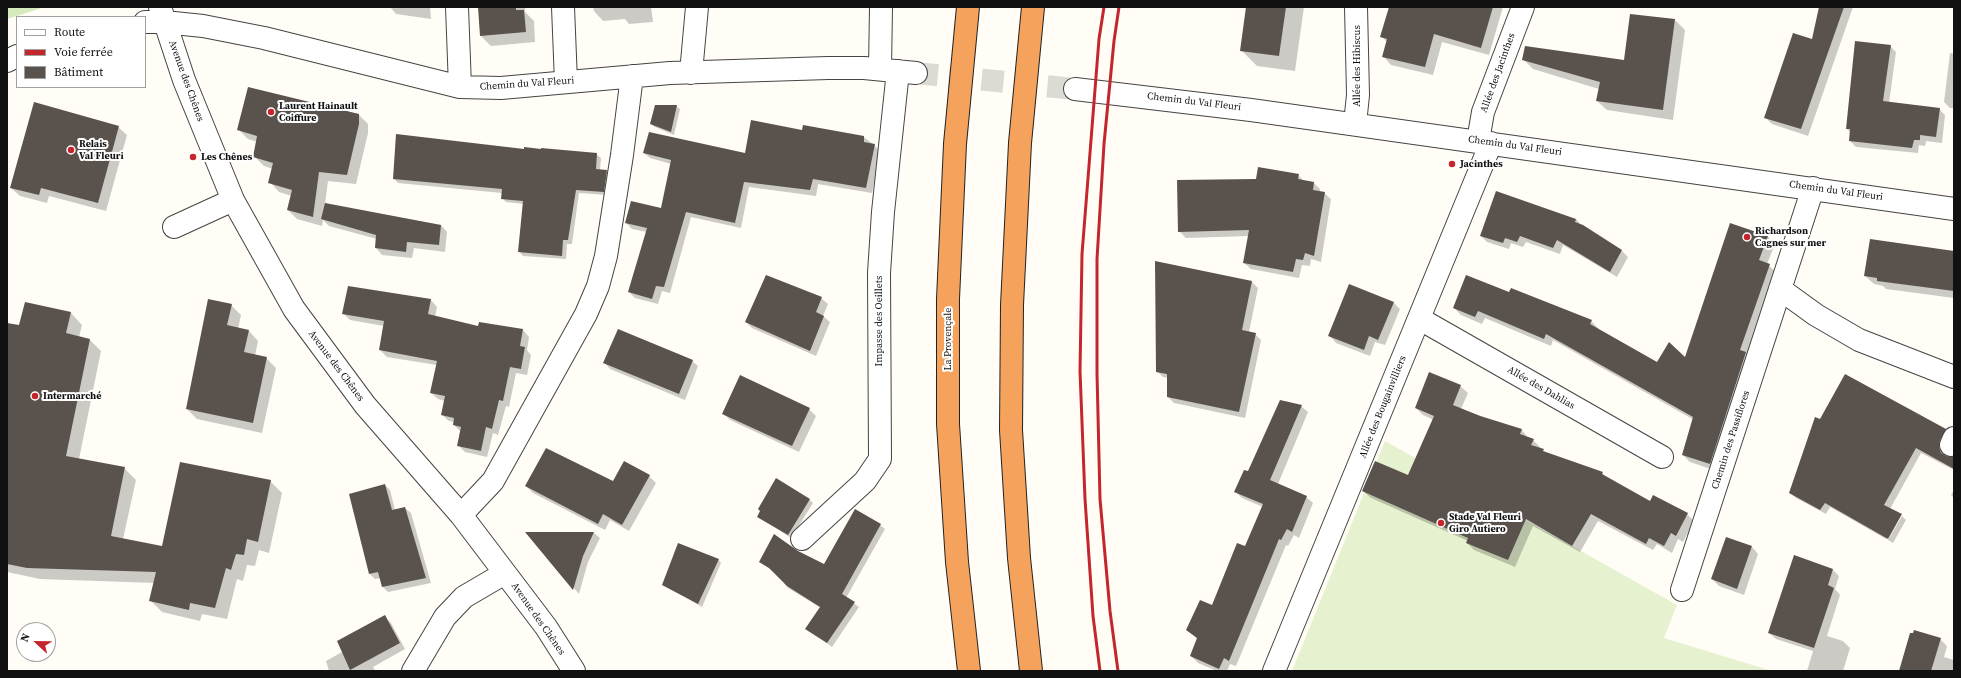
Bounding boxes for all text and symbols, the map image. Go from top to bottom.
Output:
legend [16,16,146,88]
text: Route [54,24,85,40]
street label: Allée des Hibiscus [1351,25,1363,107]
street label: Allée des Jacinthes [1478,32,1518,114]
street label: Avenue des Chênes [166,39,206,123]
text: Voie ferrée [54,44,113,60]
text: Bâtiment [54,64,103,80]
street label: Chemin du Val Fleuri [479,75,575,93]
street label: Chemin du Val Fleuri [1146,90,1242,114]
place label: Laurent Hainault Coiffure [279,100,358,124]
marker: Laurent Hainault Coiffure [266,107,276,117]
street label: Chemin du Val Fleuri [1467,133,1563,159]
place label: Relais Val Fleuri [79,138,124,162]
marker: Relais Val Fleuri [66,145,76,155]
place label: Les Chênes [201,151,252,163]
marker: Les Chênes [188,152,198,162]
place label: Jacinthes [1460,158,1503,170]
marker: Jacinthes [1447,159,1457,169]
street label: Chemin du Val Fleuri [1788,178,1884,204]
place label: Richardson Cagnes sur mer [1755,225,1826,248]
marker: Richardson Cagnes sur mer [1742,232,1752,242]
street label: Impasse des Oeillets [873,276,885,366]
street label: La Provençale [942,308,954,370]
street label: Avenue des Chênes [305,328,367,404]
street label: Allée des Bougainvilliers [1357,354,1409,460]
street label: Allée des Dahlias [1505,364,1577,412]
street label: Chemin des Passiflores [1709,389,1753,491]
place label: Intermarché [43,390,101,402]
marker: Intermarché [30,391,40,401]
place label: Stade Val Fleuri Giro Autiero [1449,511,1521,534]
marker: Stade Val Fleuri Giro Autiero [1436,518,1446,528]
street label: Avenue des Chênes [509,581,567,657]
north arrow [16,622,56,662]
text: N [17,631,34,644]

